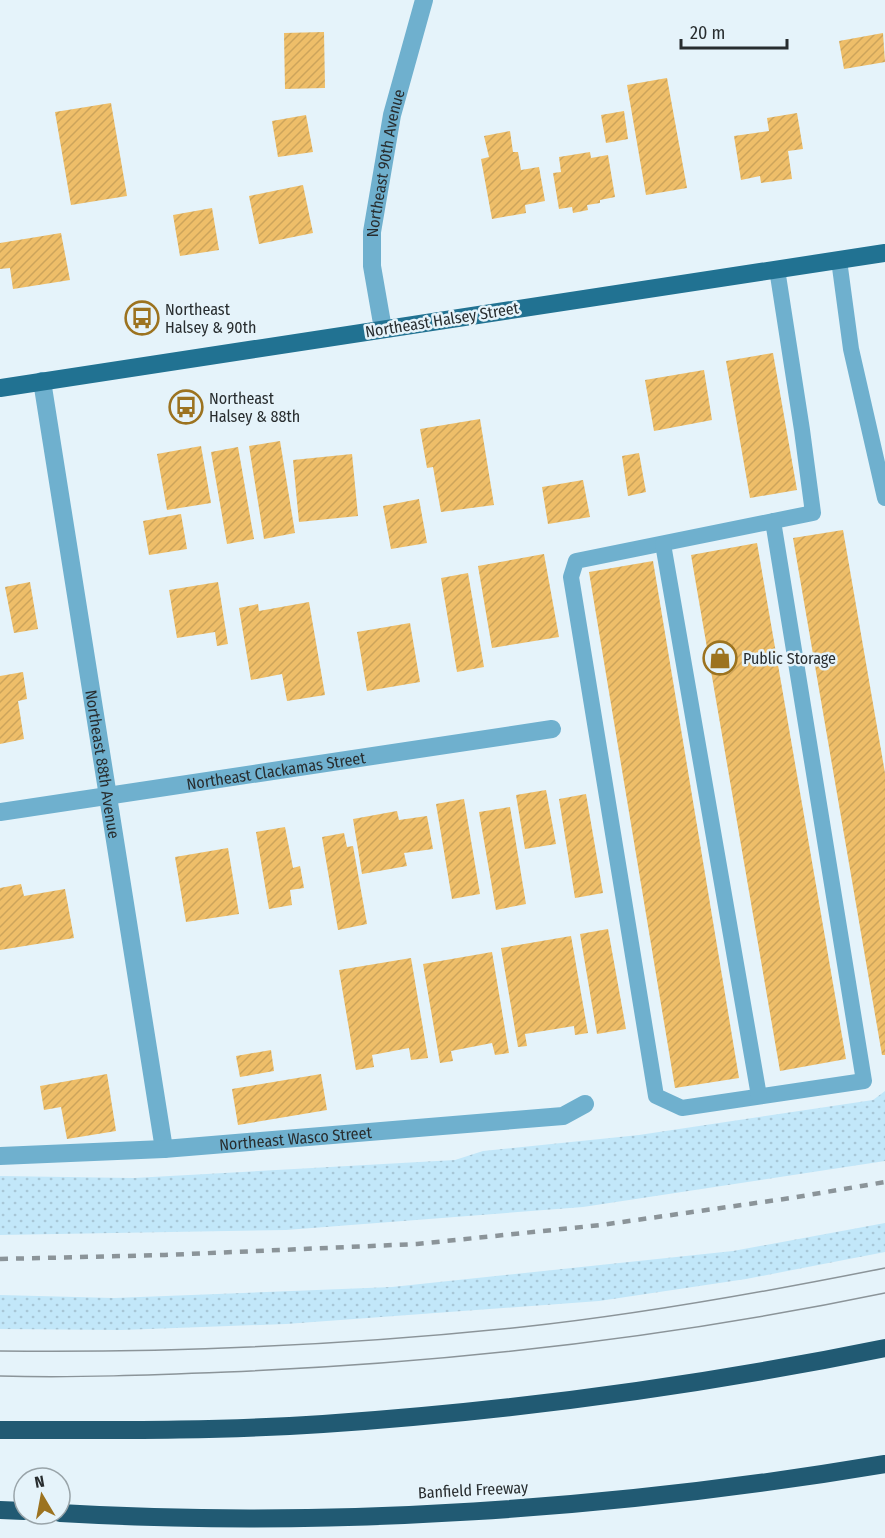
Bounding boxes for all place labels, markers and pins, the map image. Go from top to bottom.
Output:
bus stop icon: Northeast Halsey & 90th [124,300,160,336]
place label: Northeast Halsey & 90th [165,300,256,337]
bus stop icon: Northeast Halsey & 88th [168,389,204,425]
place label: Northeast Halsey & 88th [209,389,300,426]
shop icon: Public Storage [702,640,738,676]
place label: Public Storage [743,649,836,668]

